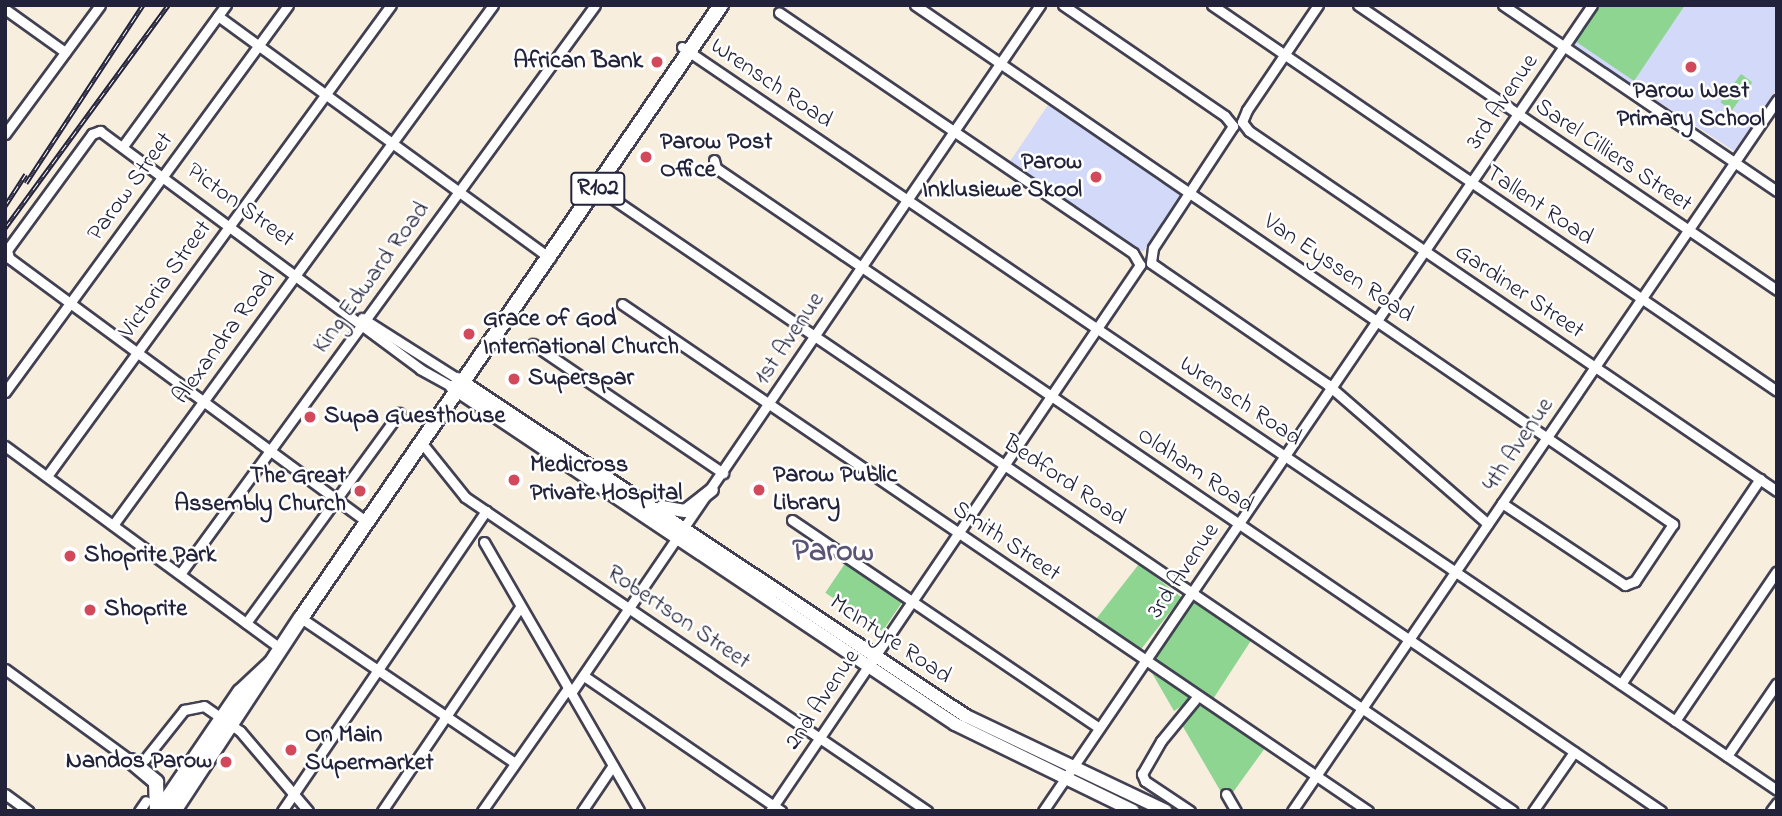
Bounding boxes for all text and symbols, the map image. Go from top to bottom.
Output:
street label: Wrensch Road [704,33,838,135]
place label: African Bank [513,48,643,76]
street label: 3rd Avenue [1461,49,1545,155]
marker: African Bank [649,54,665,70]
marker: Parow West Primary School [1683,59,1699,75]
place label: Parow West Primary School [1617,78,1765,134]
street label: Sarel Cilliers Street [1529,93,1697,219]
street label: Parow Street [82,127,180,247]
place label: Parow Post Office [660,129,772,185]
marker: Parow Post Office [638,149,654,165]
place label: Parow Inklusiewe Skool [922,149,1082,205]
street label: Picton Street [180,157,300,255]
street label: Tallent Road [1480,159,1598,253]
marker: Parow Inklusiewe Skool [1088,169,1104,185]
road number: R102 [570,170,626,208]
street label: King Edward Road [307,197,437,359]
street label: Van Eyssen Road [1257,208,1419,330]
street label: Victoria Street [113,215,219,345]
street label: Gardiner Street [1449,238,1589,346]
street label: Alexandra Road [167,266,283,410]
street label: 1st Avenue [749,287,831,391]
place label: Grace of God International Church [483,306,679,362]
marker: Grace of God International Church [461,326,477,342]
street label: Wrensch Road [1173,351,1307,453]
place label: Superspar [528,365,634,393]
marker: Superspar [506,371,522,387]
street label: 4th Avenue [1477,393,1561,497]
place label: Supa Guesthouse [324,403,505,431]
marker: Supa Guesthouse [302,409,318,425]
street label: Oldham Road [1131,421,1259,521]
street label: Bedford Road [997,429,1131,533]
place label: Medicross Private Hospital [530,452,682,508]
place label: Parow Public Library [773,462,897,518]
place label: The Great Assembly Church [174,463,346,519]
marker: Medicross Private Hospital [504,470,524,490]
marker: Parow Public Library [751,482,767,498]
marker: The Great Assembly Church [352,483,368,499]
street label: Smith Street [946,495,1066,589]
street label: 3rd Avenue [1142,518,1226,624]
district label: Parow [792,534,874,572]
place label: Shoprite Park [84,542,216,570]
marker: Shoprite Park [62,548,78,564]
street label: Robertson Street [601,559,755,677]
street label: McIntyre Road [824,589,956,691]
place label: Shoprite [104,596,187,624]
marker: Shoprite [82,602,98,618]
street label: 2nd Avenue [779,644,867,756]
place label: On Main Supermarket [305,722,434,778]
marker: On Main Supermarket [283,742,299,758]
place label: Nandos Parow [66,748,212,776]
marker: Nandos Parow [218,754,234,770]

